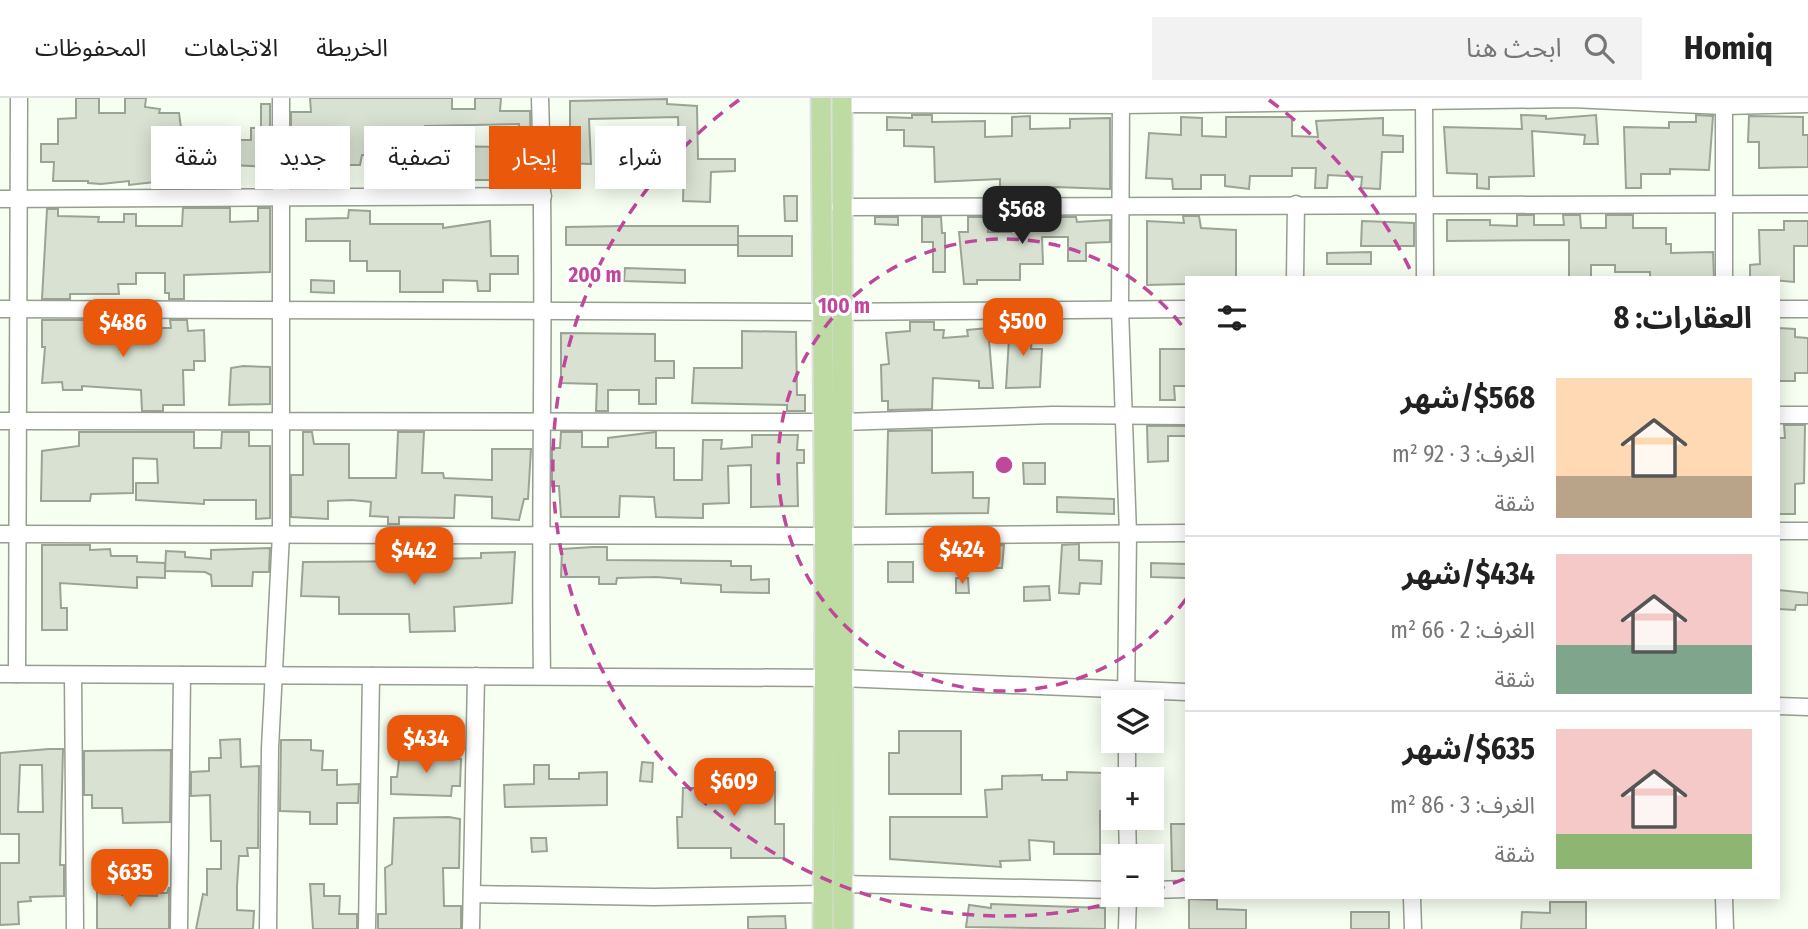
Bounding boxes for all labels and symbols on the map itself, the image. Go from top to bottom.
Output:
pin: $568 [981,186,1063,246]
text: 200 m [567,262,622,288]
text: 100 m [818,293,870,319]
pin: $500 [982,299,1064,358]
pin: $486 [82,300,164,359]
centre of rings [992,453,1016,477]
pin: $424 [921,526,1003,586]
pin: $442 [373,528,455,587]
pin: $434 [385,716,467,775]
pin: $609 [693,758,775,818]
pin: $635 [89,850,171,909]

